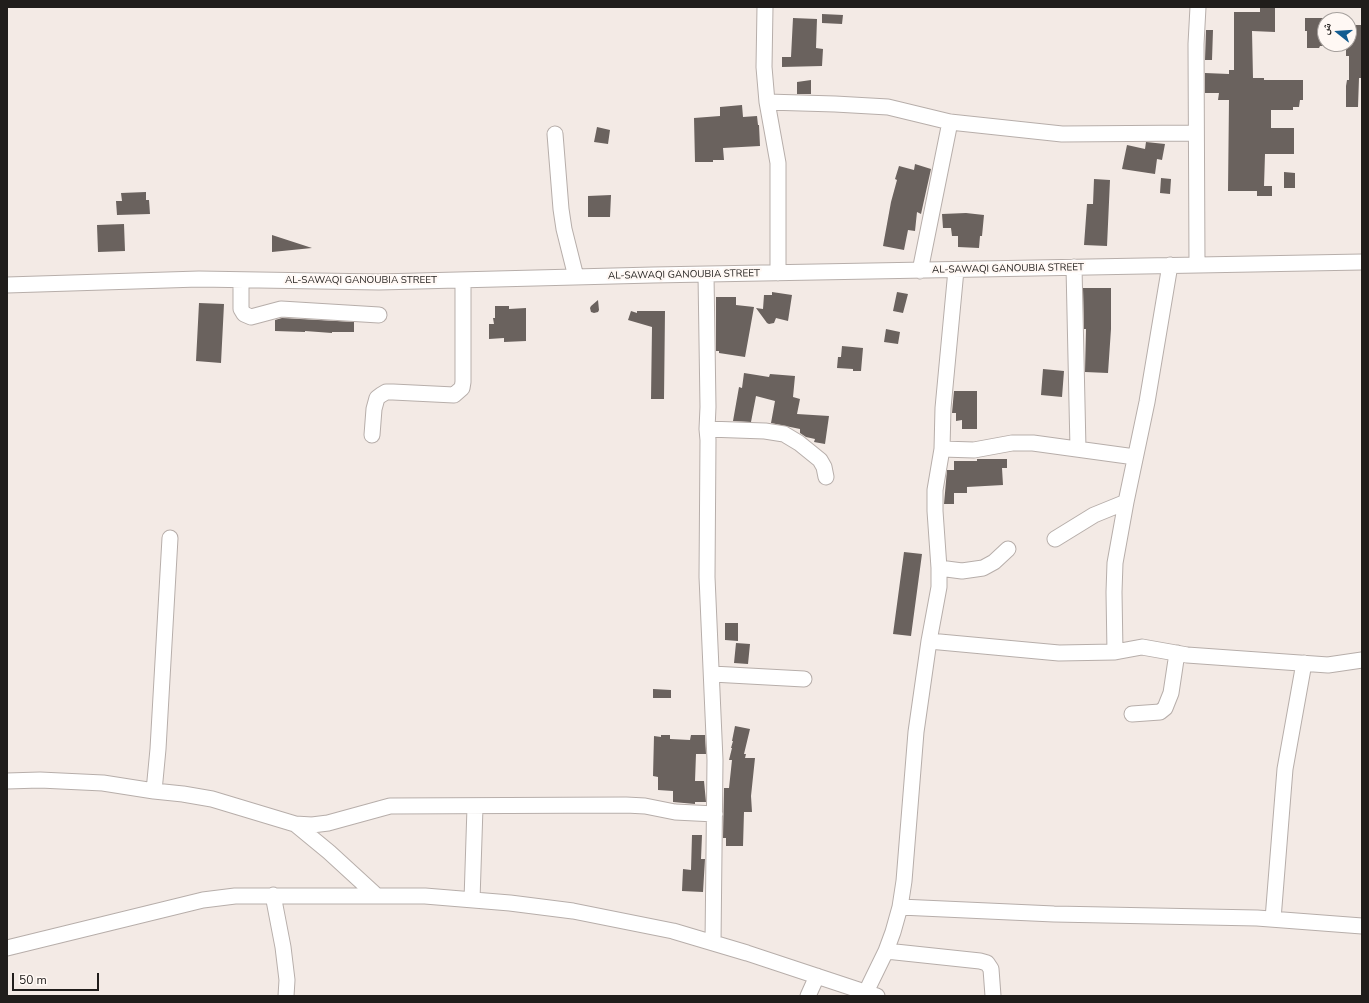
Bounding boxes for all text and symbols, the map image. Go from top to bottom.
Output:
north arrow [1317,12,1357,52]
text: ش [1317,21,1335,36]
street label: AL-SAWAQI GANOUBIA STREET [932,262,1084,276]
street label: AL-SAWAQI GANOUBIA STREET [608,268,760,282]
street label: AL-SAWAQI GANOUBIA STREET [285,275,437,287]
scale bar [14,965,101,991]
text: 50 m [19,972,47,988]

